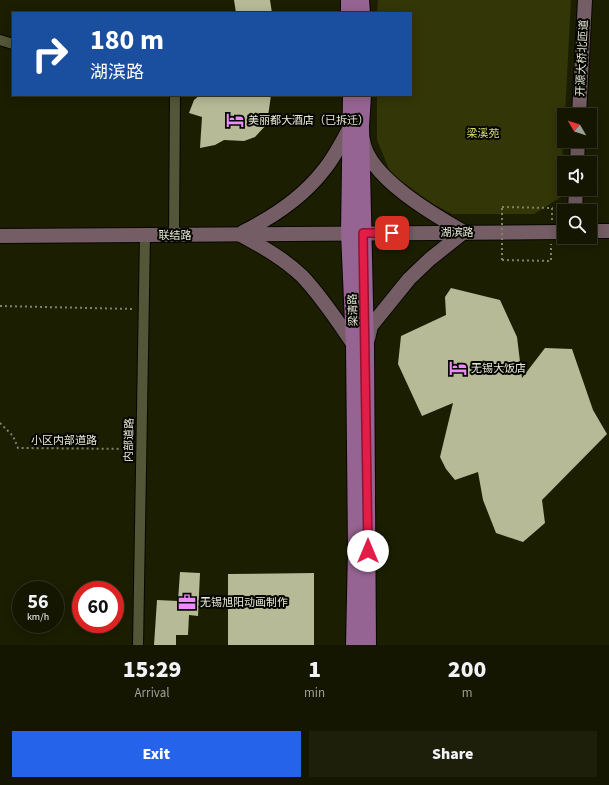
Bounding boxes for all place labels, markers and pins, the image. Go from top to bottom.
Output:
hotel icon: 美丽都大酒店（已拆迁） [225,110,245,130]
place label: 美丽都大酒店（已拆迁） [248,113,369,128]
pin [375,216,409,250]
hotel icon: 无锡大饭店 [448,358,468,378]
place label: 无锡大饭店 [471,361,526,376]
office icon: 无锡旭阳动画制作 [177,592,197,612]
place label: 无锡旭阳动画制作 [200,595,288,610]

